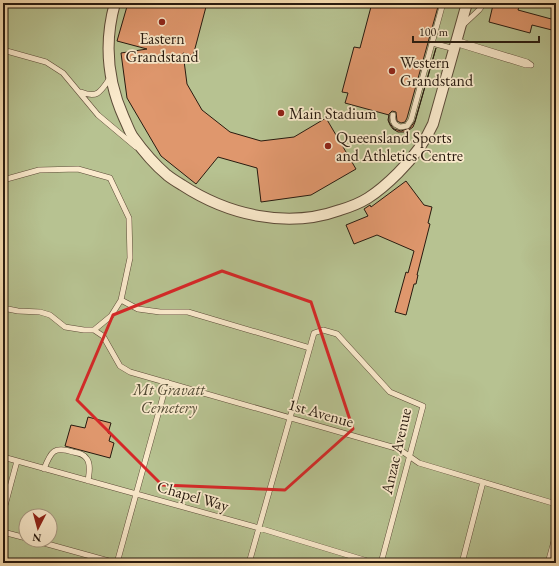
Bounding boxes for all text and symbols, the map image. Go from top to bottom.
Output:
marker: Eastern Grandstand [157,17,167,27]
scale bar [413,18,539,44]
text: 100 m [419,24,449,40]
place label: Eastern Grandstand [125,28,199,67]
place label: Western Grandstand [400,52,474,91]
marker: Western Grandstand [387,66,397,76]
place label: Main Stadium [289,103,377,124]
marker: Main Stadium [276,108,286,118]
place label: Queensland Sports and Athletics Centre [336,127,463,166]
marker: Queensland Sports and Athletics Centre [323,141,333,151]
park label: Mt Gravatt Cemetery [132,379,206,418]
street label: 1st Avenue [286,394,356,432]
street label: Anzac Avenue [376,406,416,497]
street label: Chapel Way [155,476,232,517]
north arrow [18,508,58,548]
text: N [32,531,42,545]

